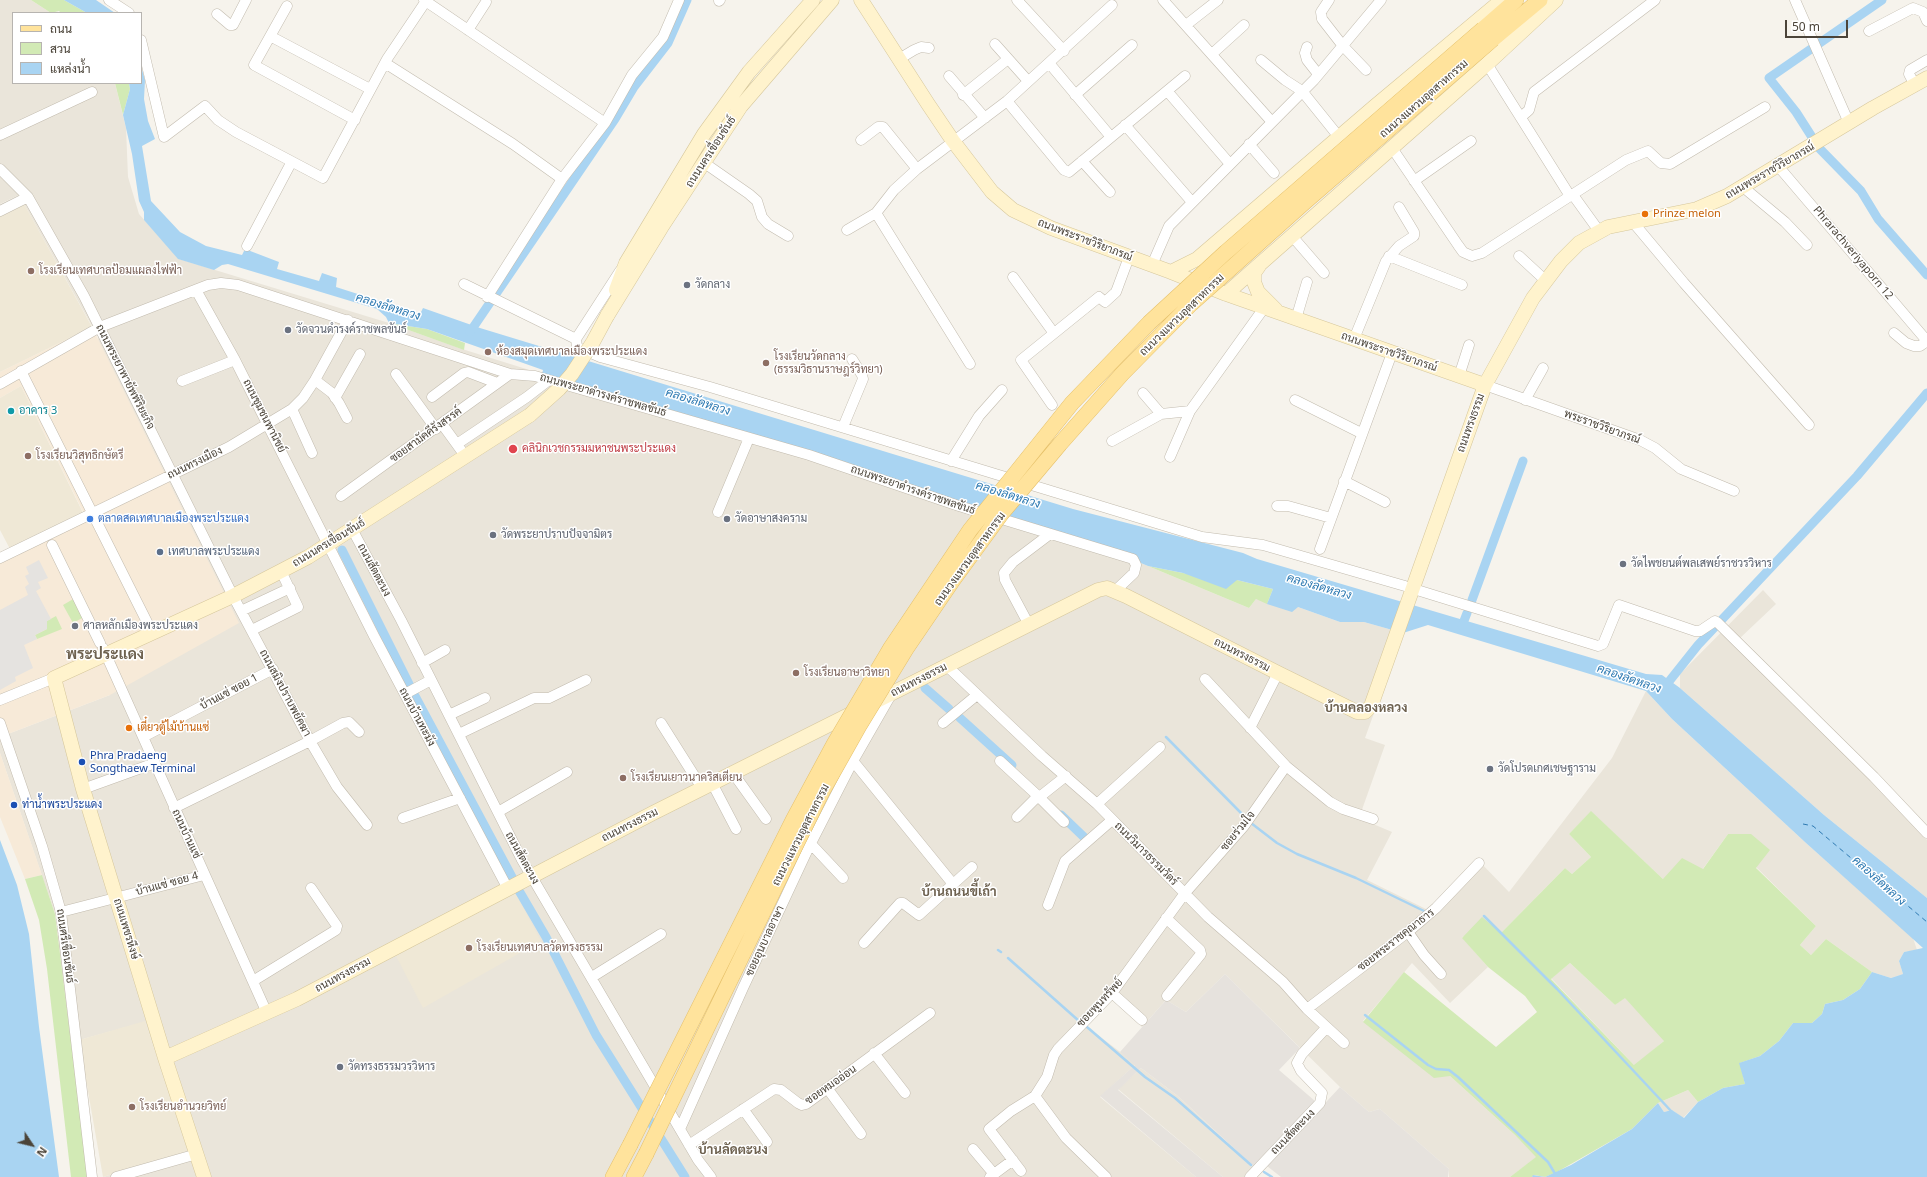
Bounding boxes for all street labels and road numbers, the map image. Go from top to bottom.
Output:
street label: ถนนวงแหวนอุตสาหกรรม [1377,57,1471,141]
street label: ถนนนครเขื่อนขันธ์ [683,114,739,190]
street label: ถนนพระราชวิริยาภรณ์ [1723,140,1817,202]
street label: Phrarachveriyaporn 12 [1810,204,1896,302]
street label: ถนนพระราชวิริยาภรณ์ [1036,216,1134,264]
street label: ถนนวงแหวนอุตสาหกรรม [1137,271,1227,359]
street label: ถนนพระยาพายัพพิริยะกิจ [93,322,157,432]
street label: ถนนพระราชวิริยาภรณ์ [1339,329,1439,375]
street label: ถนนพระยาดำรงค์ราชพลขันธ์ [538,371,668,419]
street label: ถนนชุมชนพานิชย์ [240,377,288,455]
street label: ถนนทรงธรรม [1454,392,1488,454]
street label: ซอยสามัคคีรังสรรค์ [388,405,464,465]
street label: พระราชวิริยาภรณ์ [1562,407,1642,447]
street label: ถนนทรงเมือง [165,444,225,482]
street label: ถนนพระยาดำรงค์ราชพลขันธ์ [849,462,977,518]
street label: ถนนวงแหวนอุตสาหกรรม [932,510,1008,608]
street label: ถนนนครเขื่อนขันธ์ [290,516,368,570]
street label: ถนนสัตตะนง [355,541,393,599]
street label: ถนนทรงธรรม [1212,635,1272,675]
street label: ถนนสมิงปราบพยัคฆา [256,647,314,739]
street label: ถนนทรงธรรม [889,660,949,700]
street label: บ้านแซ่ ซอย 1 [198,671,260,713]
street label: ถนนบ้านทะมัง [396,685,438,749]
street label: ถนนวงแหวนอุตสาหกรรม [770,782,832,888]
street label: ถนนทรงธรรม [600,805,660,845]
street label: ถนนบ้านแซ่ [169,807,203,861]
street label: ซอยร่วมใจ [1218,808,1258,854]
street label: ถนนวิมารธรรมวัตร์ [1111,819,1181,889]
street label: ถนนสัตตะนง [502,829,542,887]
street label: บ้านแซ่ ซอย 4 [134,869,200,899]
street label: ถนนเพชรหึงษ์ [110,897,142,961]
street label: ซอยอุนบาลอาษา [743,904,787,978]
street label: ซอยพระราชคุณาธาร [1355,906,1437,974]
street label: ถนนศรีเขื่อนขันธ์ [53,908,77,984]
street label: ถนนทรงธรรม [313,955,373,995]
street label: ซอยพูนทรัพย์ [1074,976,1126,1030]
street label: ซอยหมออ่อน [803,1062,859,1108]
street label: ถนนสัตตะนง [1268,1107,1318,1157]

